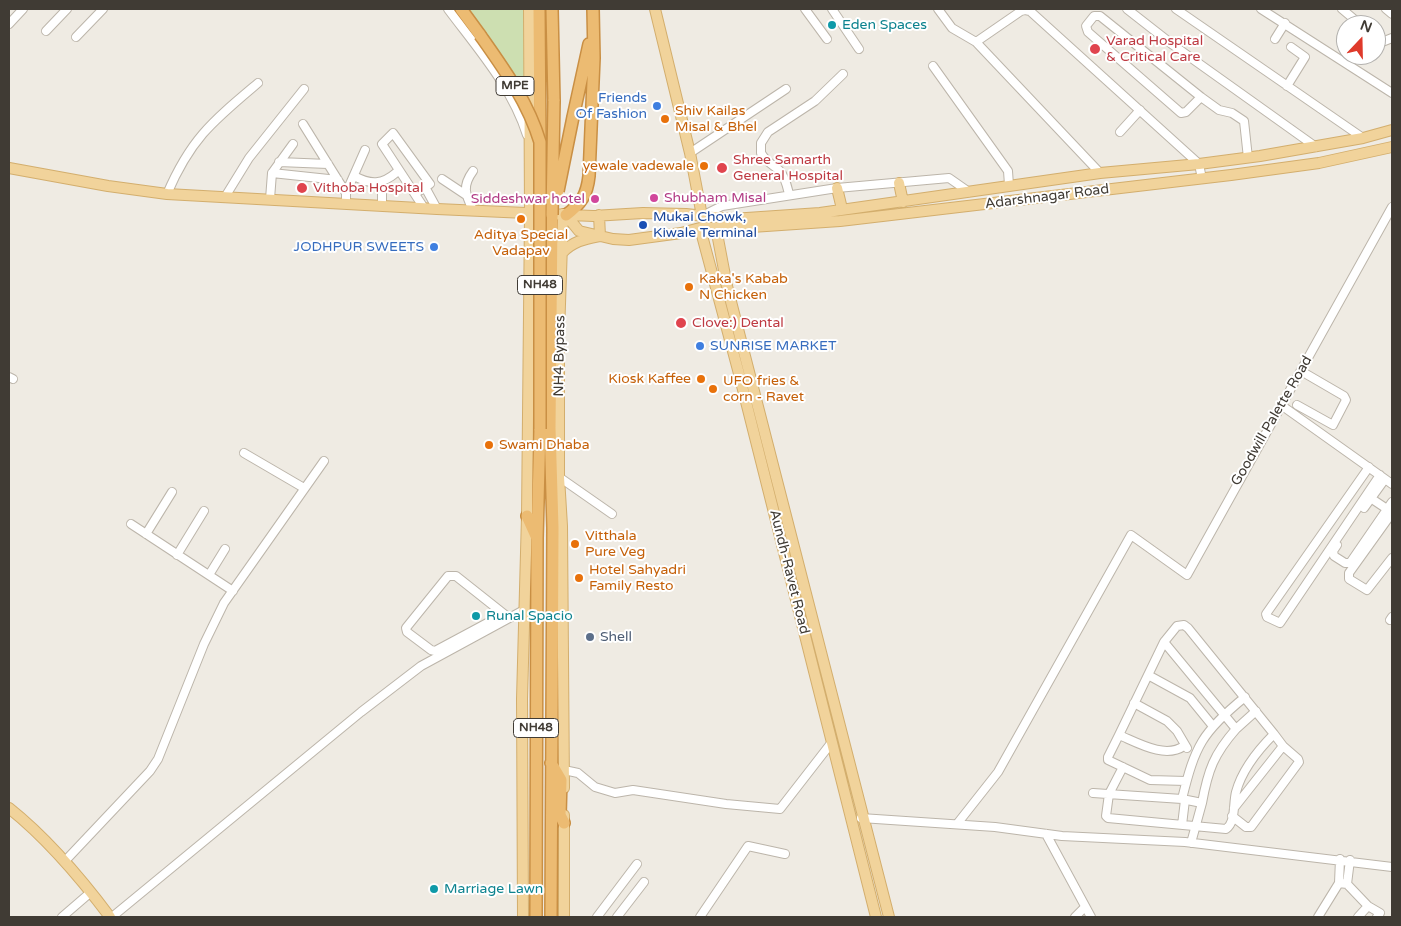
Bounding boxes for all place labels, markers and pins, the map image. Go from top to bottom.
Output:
place label: Eden Spaces [842,17,927,33]
marker: Eden Spaces [826,19,838,31]
place label: Varad Hospital & Critical Care [1106,33,1203,65]
marker: Varad Hospital & Critical Care [1088,42,1102,56]
place label: Friends Of Fashion [576,90,647,122]
marker: Friends Of Fashion [651,100,663,112]
place label: Shiv Kailas Misal & Bhel [675,103,757,136]
marker: Shiv Kailas Misal & Bhel [659,113,671,125]
place label: Shree Samarth General Hospital [733,152,843,184]
place label: yewale vadewale [583,158,694,174]
marker: yewale vadewale [698,160,710,172]
marker: Shree Samarth General Hospital [715,161,729,175]
place label: Vithoba Hospital [313,180,423,196]
marker: Vithoba Hospital [295,181,309,195]
place label: Shubham Misal [664,190,766,206]
place label: Siddeshwar hotel [471,191,585,207]
marker: Shubham Misal [648,192,660,204]
marker: Siddeshwar hotel [589,193,601,205]
place label: Mukai Chowk, Kiwale Terminal [653,209,757,242]
marker: Aditya Special Vadapav [515,213,527,225]
marker: Mukai Chowk, Kiwale Terminal [637,219,649,231]
place label: Aditya Special Vadapav [474,227,568,260]
place label: JODHPUR SWEETS [294,239,424,255]
marker: JODHPUR SWEETS [428,241,440,253]
place label: Kaka's Kabab N Chicken [699,271,788,304]
marker: Kaka's Kabab N Chicken [683,281,695,293]
place label: Clove:) Dental [692,315,784,331]
marker: Clove:) Dental [674,316,688,330]
place label: SUNRISE MARKET [710,338,836,354]
marker: SUNRISE MARKET [694,340,706,352]
place label: Kiosk Kaffee [608,371,691,387]
marker: Kiosk Kaffee [695,373,707,385]
place label: UFO fries & corn - Ravet [723,373,804,406]
marker: UFO fries & corn - Ravet [707,383,719,395]
place label: Swami Dhaba [499,437,590,453]
marker: Swami Dhaba [483,439,495,451]
place label: Vitthala Pure Veg [585,528,645,560]
marker: Vitthala Pure Veg [569,538,581,550]
place label: Hotel Sahyadri Family Resto [589,562,686,594]
marker: Hotel Sahyadri Family Resto [573,572,585,584]
place label: Runal Spacio [486,608,573,624]
marker: Runal Spacio [470,610,482,622]
place label: Shell [600,629,632,645]
marker: Shell [584,631,596,643]
place label: Marriage Lawn [444,881,543,897]
marker: Marriage Lawn [428,883,440,895]

